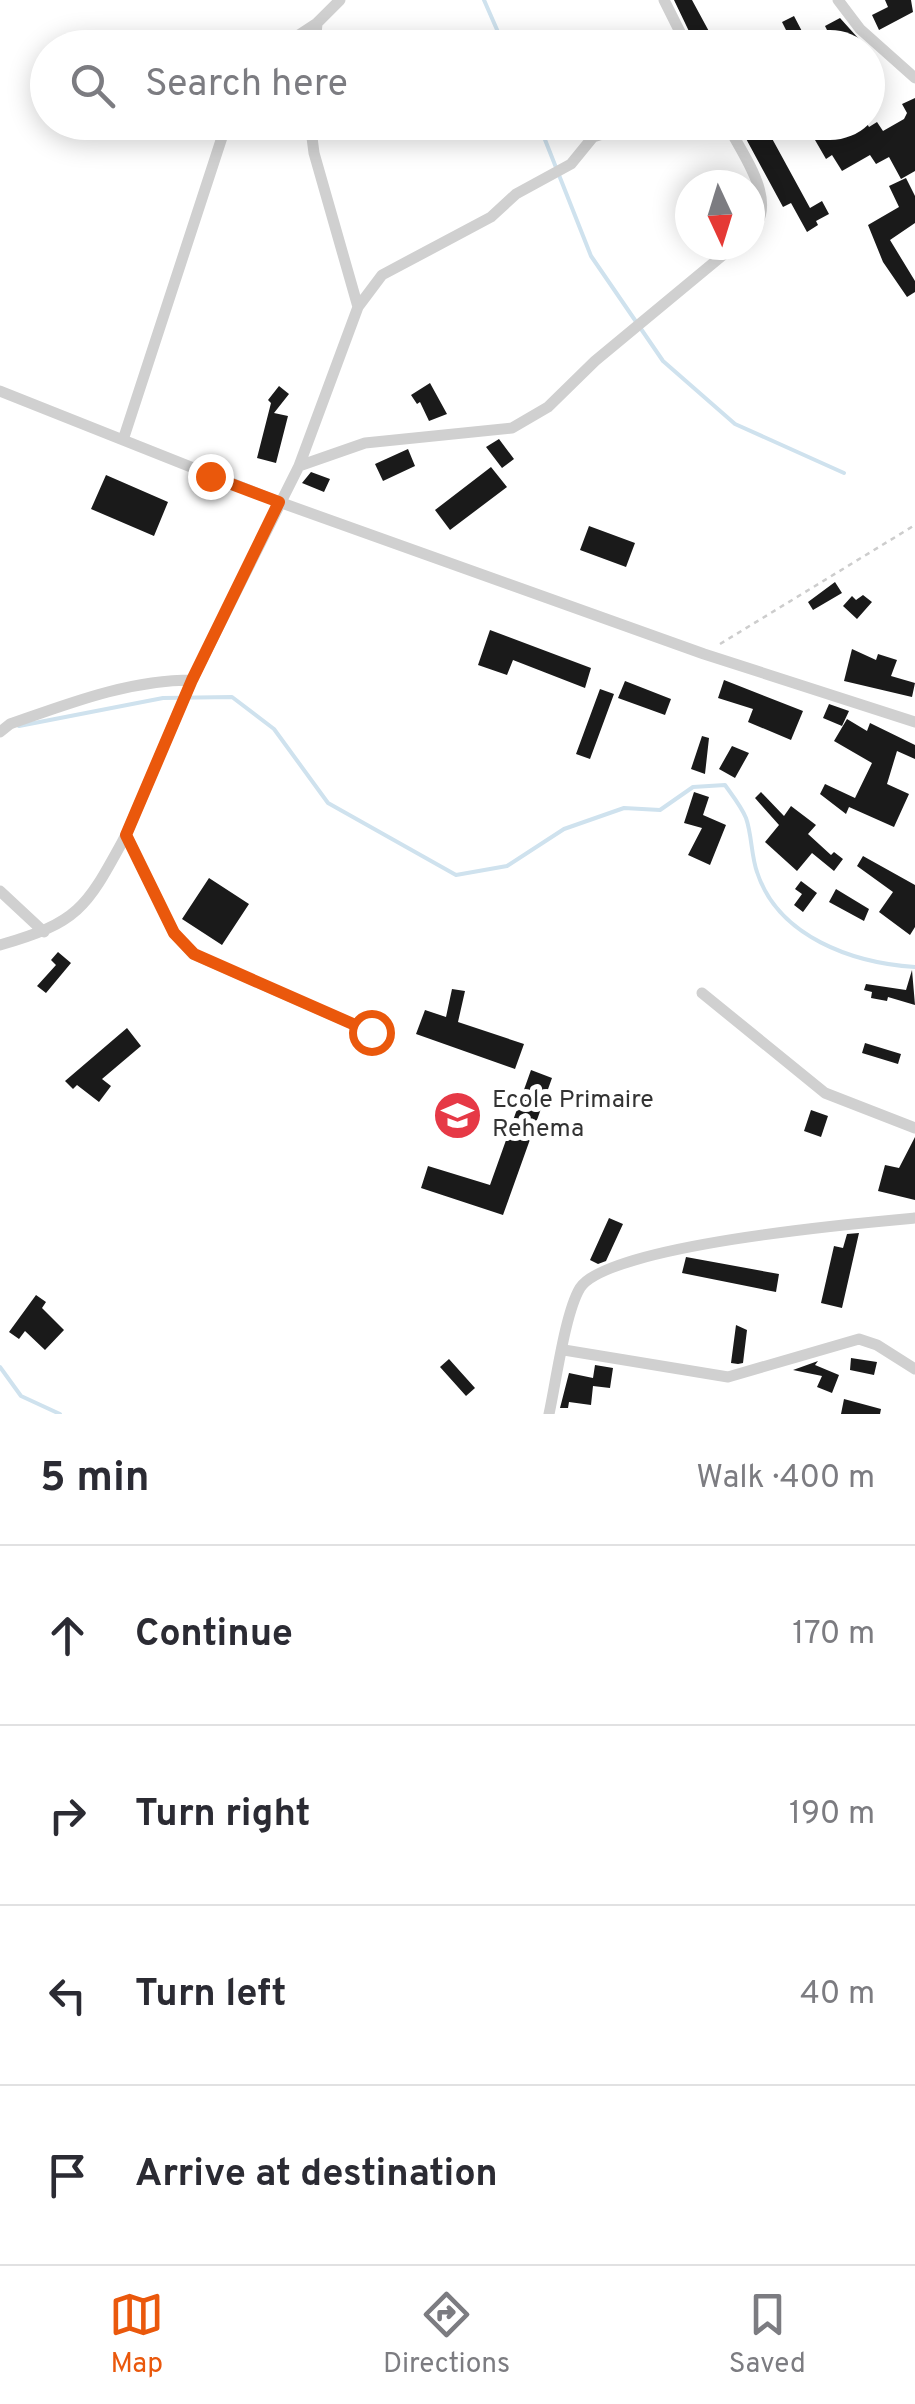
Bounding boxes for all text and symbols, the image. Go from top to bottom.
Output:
search box [30,30,885,140]
icon: search [65,58,120,113]
text: Search here [145,61,348,110]
north arrow [675,170,765,260]
route end [188,454,234,500]
route start [349,1010,395,1056]
place label: Ecole Primaire Rehema [492,1085,654,1146]
school or university icon: Ecole Primaire Rehema [431,1089,483,1141]
text: 5 min [40,1453,150,1506]
text: Walk · 400 m [696,1459,875,1499]
icon: ahead [40,1608,95,1663]
text: Continue [135,1611,293,1660]
text: 170 m [792,1615,875,1655]
icon: right [40,1788,95,1843]
text: Turn right [135,1791,310,1840]
text: 190 m [789,1795,875,1835]
icon: left [40,1968,95,2023]
text: Turn left [135,1971,287,2020]
text: 40 m [800,1975,875,2015]
icon: arrive [40,2148,95,2203]
text: Arrive at destination [135,2151,498,2200]
tab: Map [109,2287,164,2383]
tab: Directions [383,2287,510,2383]
tab: Saved [729,2287,806,2383]

